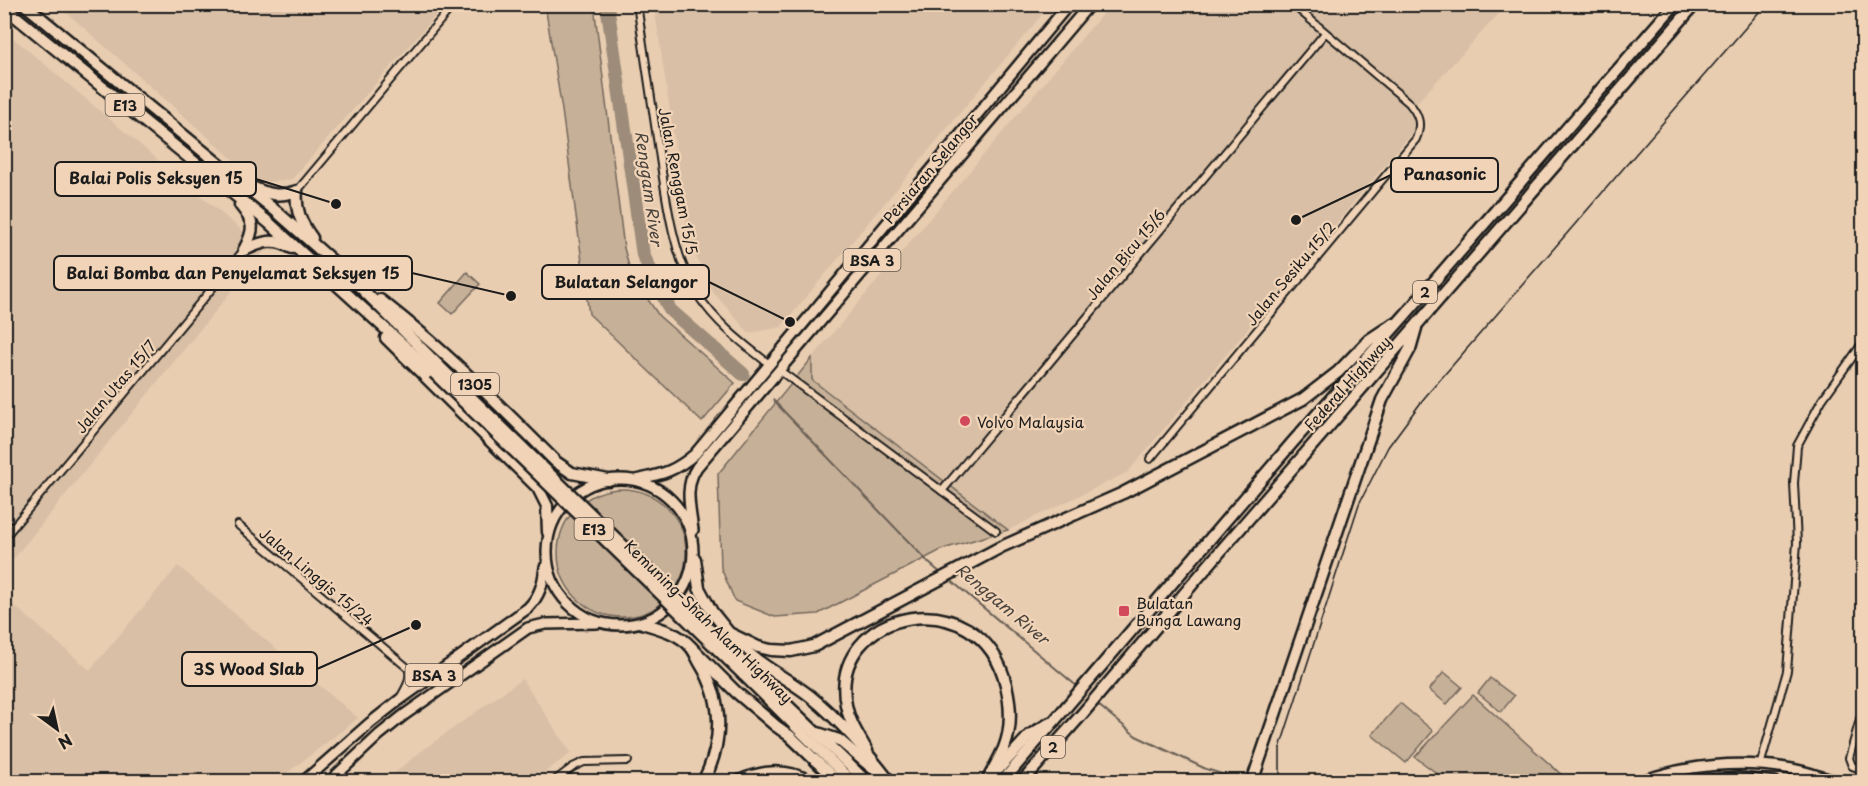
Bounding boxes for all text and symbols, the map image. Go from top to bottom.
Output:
road number: E13 [106,94,144,116]
street label: Jalan Renggam 15/5 [653,105,705,257]
street label: Persiaran Selangor [877,108,983,228]
water label: Renggam River [630,129,670,249]
callout: Panasonic [1391,158,1498,192]
text: Panasonic [1404,161,1487,185]
callout: Balai Polis Seksyen 15 [55,162,256,196]
text: Balai Polis Seksyen 15 [69,165,243,189]
street label: Jalan Bicu 15/6 [1080,203,1170,305]
street label: Jalan Sesiku 15/2 [1239,216,1341,330]
road number: BSA 3 [844,249,900,271]
callout: Balai Bomba dan Penyelamat Seksyen 15 [54,256,412,290]
text: Balai Bomba dan Penyelamat Seksyen 15 [66,260,400,284]
callout: Bulatan Selangor [542,265,709,299]
text: Bulatan Selangor [554,269,698,293]
road number: 2 [1413,281,1437,303]
street label: Federal Highway [1298,331,1396,435]
street label: Jalan Utas 15/7 [69,334,161,438]
road number: 1305 [451,373,499,395]
place label: Volvo Malaysia [977,410,1085,433]
marker: Volvo Malaysia [958,414,972,428]
road number: E13 [574,518,614,540]
street label: Jalan Linggis 15/24 [255,521,379,631]
street label: Kemuning–Shah Alam Highway [620,534,798,708]
water label: Renggam River [951,557,1057,651]
place label: Bulatan Bunga Lawang [1136,591,1241,631]
marker: Bulatan Bunga Lawang [1117,604,1131,618]
callout: 3S Wood Slab [182,652,317,686]
text: 3S Wood Slab [194,656,304,680]
road number: BSA 3 [406,664,462,686]
north arrow [27,699,87,759]
text: N [54,729,78,756]
road number: 2 [1041,736,1065,758]

